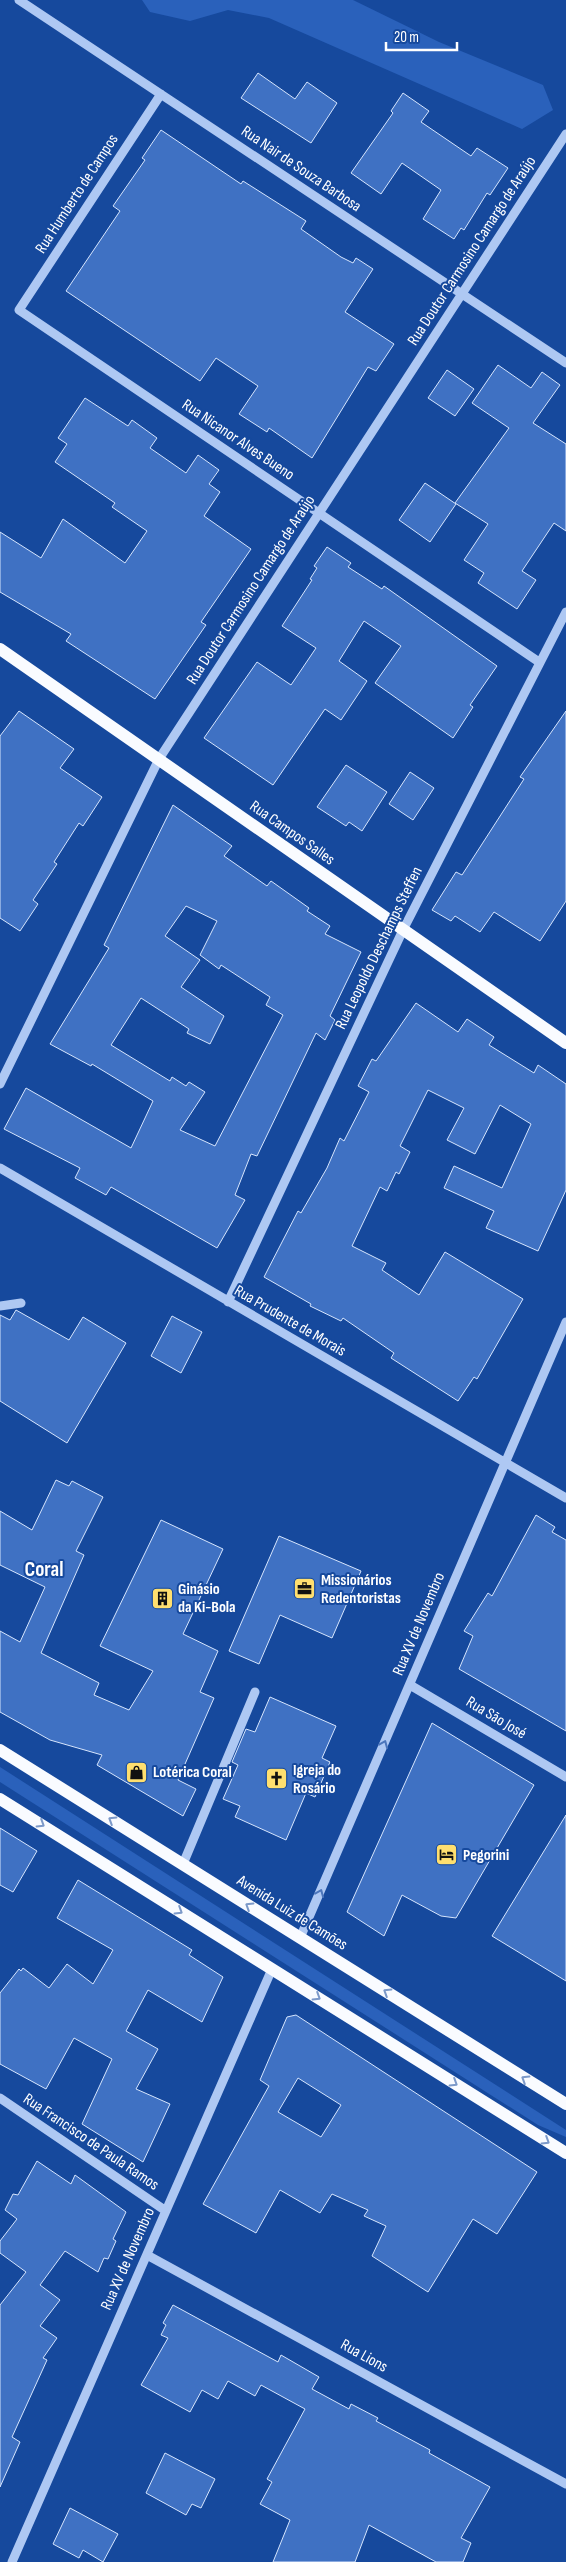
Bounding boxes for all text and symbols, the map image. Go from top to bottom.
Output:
scale bar [386,20,457,52]
text: 20 m [394,28,419,47]
street label: Rua Nair de Souza Barbosa [237,122,365,216]
street label: Rua Humberto de Campos [31,131,123,257]
street label: Rua Doutor Carmosino Camargo de Araújo [404,153,540,349]
street label: Rua Nicanor Alves Bueno [178,395,298,485]
street label: Rua Doutor Carmosino Camargo de Araújo [183,492,319,688]
street label: Rua Campos Salles [246,797,338,869]
street label: Rua Leopoldo Deschamps Steffen [331,864,427,1032]
street label: Rua Prudente de Morais [231,1281,349,1361]
district label: Coral [25,1557,63,1582]
street label: Rua XV de Novembro [389,1570,449,1678]
place label: Missionários Redentoristas [321,1571,401,1608]
office icon: Missionários Redentoristas [293,1577,317,1601]
place label: Ginásio da Ki-Bola [178,1580,236,1617]
building icon: Ginásio da Ki-Bola [150,1586,174,1610]
street label: Rua São José [462,1693,530,1743]
one-way arrow [378,1740,388,1749]
shop icon: Lotérica Coral [125,1760,149,1784]
place label: Igreja do Rosário [293,1761,341,1798]
place label: Lotérica Coral [153,1763,232,1782]
church icon: Igreja do Rosário [265,1767,289,1791]
one-way arrow [108,1816,117,1826]
one-way arrow [36,1818,45,1828]
hotel icon: Pegorini [435,1843,459,1867]
place label: Pegorini [463,1846,509,1865]
street label: Avenida Luiz de Camões [232,1871,351,1955]
one-way arrow [313,1889,324,1898]
one-way arrow [246,1903,255,1912]
one-way arrow [174,1904,183,1914]
one-way arrow [383,1989,392,1999]
one-way arrow [311,1991,320,2000]
one-way arrow [521,2075,530,2085]
one-way arrow [449,2077,458,2087]
street label: Rua Francisco de Paula Ramos [20,2090,163,2195]
one-way arrow [541,2134,550,2144]
street label: Rua XV de Novembro [97,2205,159,2313]
street label: Rua Lions [337,2335,391,2377]

